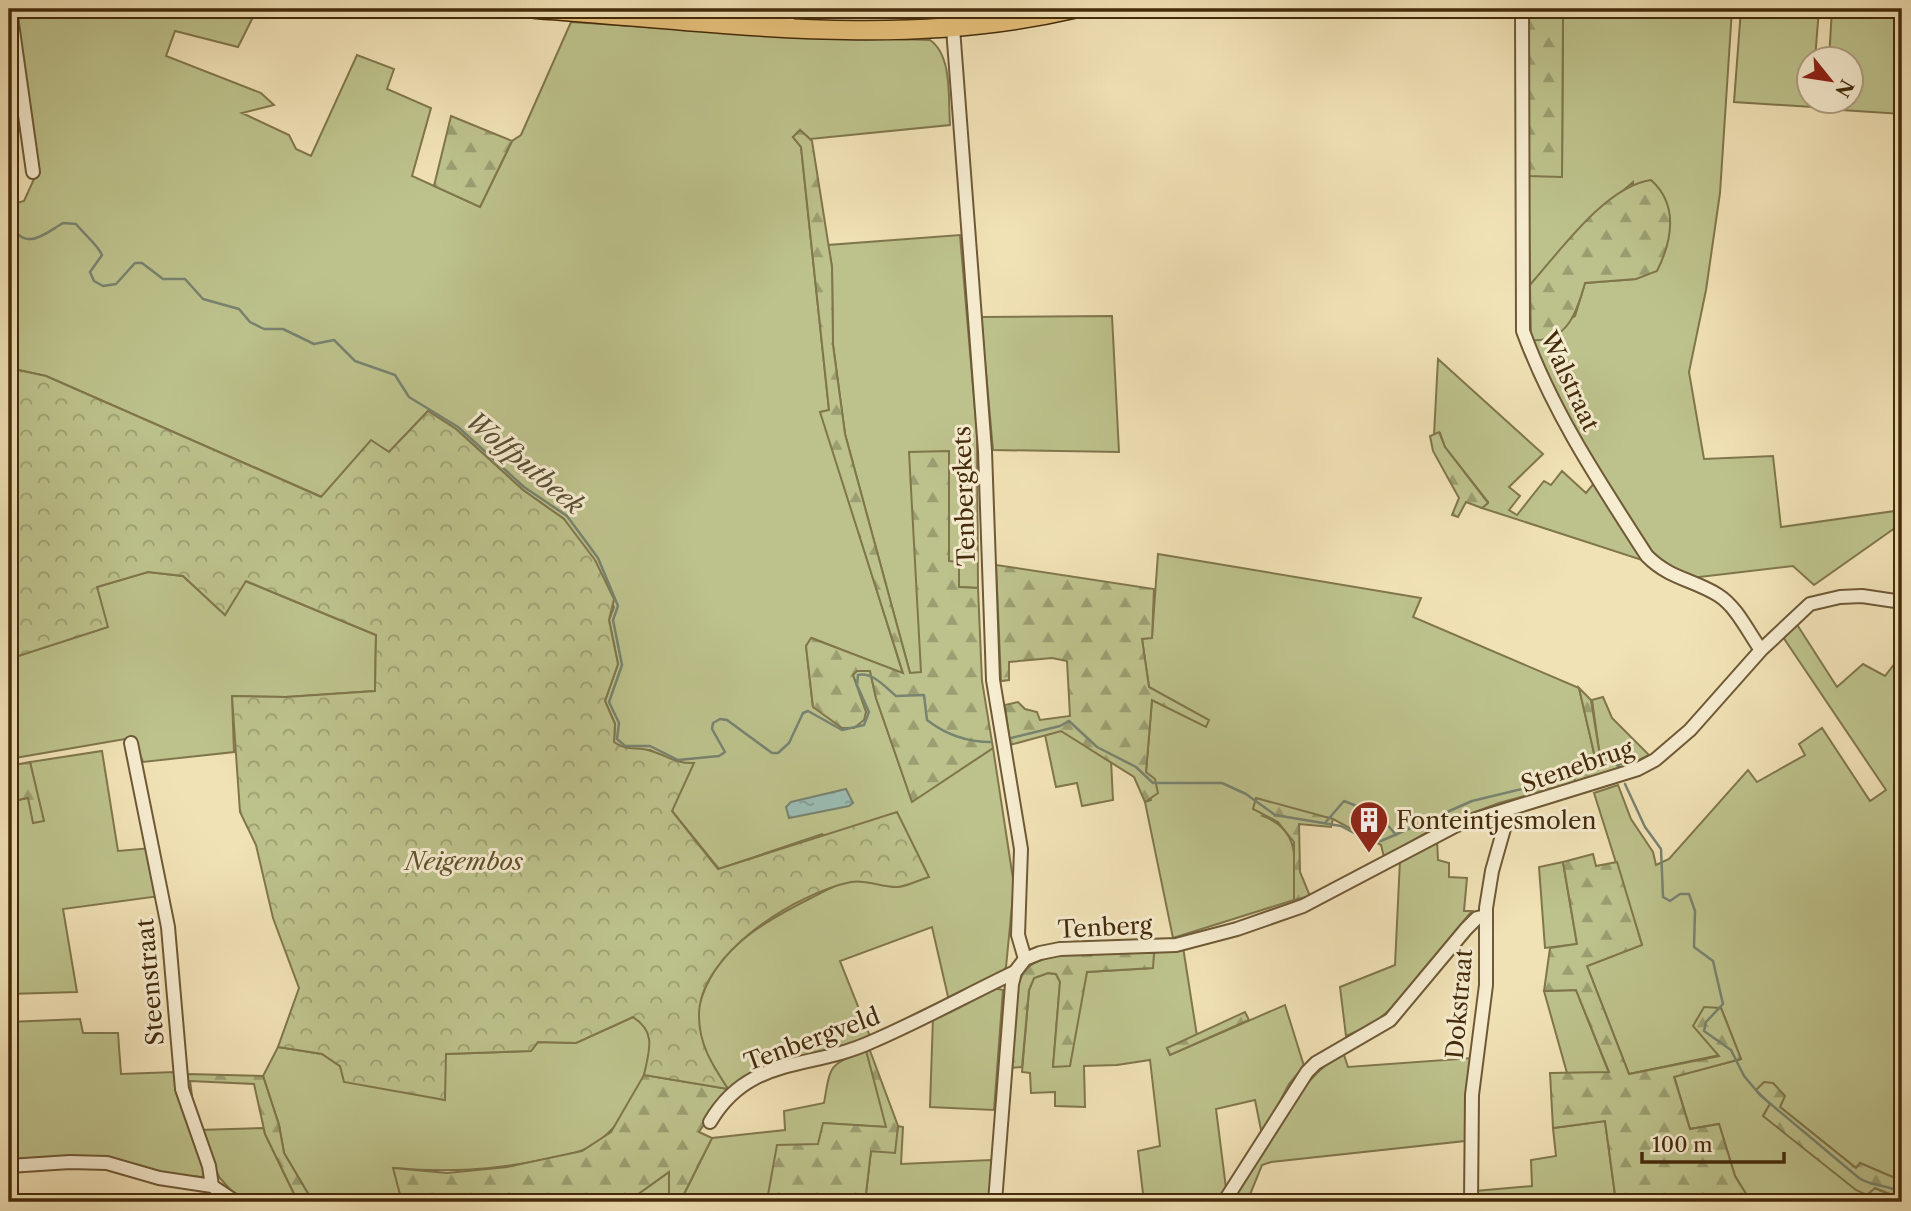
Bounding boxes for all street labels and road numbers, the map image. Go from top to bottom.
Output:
street label: Walstraat [1534,326,1606,436]
street label: Tenbergkets [947,426,981,566]
street label: Stenebrug [1517,733,1637,799]
street label: Tenberg [1057,910,1153,944]
street label: Steenstraat [130,917,170,1047]
street label: Dokstraat [1440,947,1478,1060]
street label: Tenbergveld [740,1001,884,1077]

